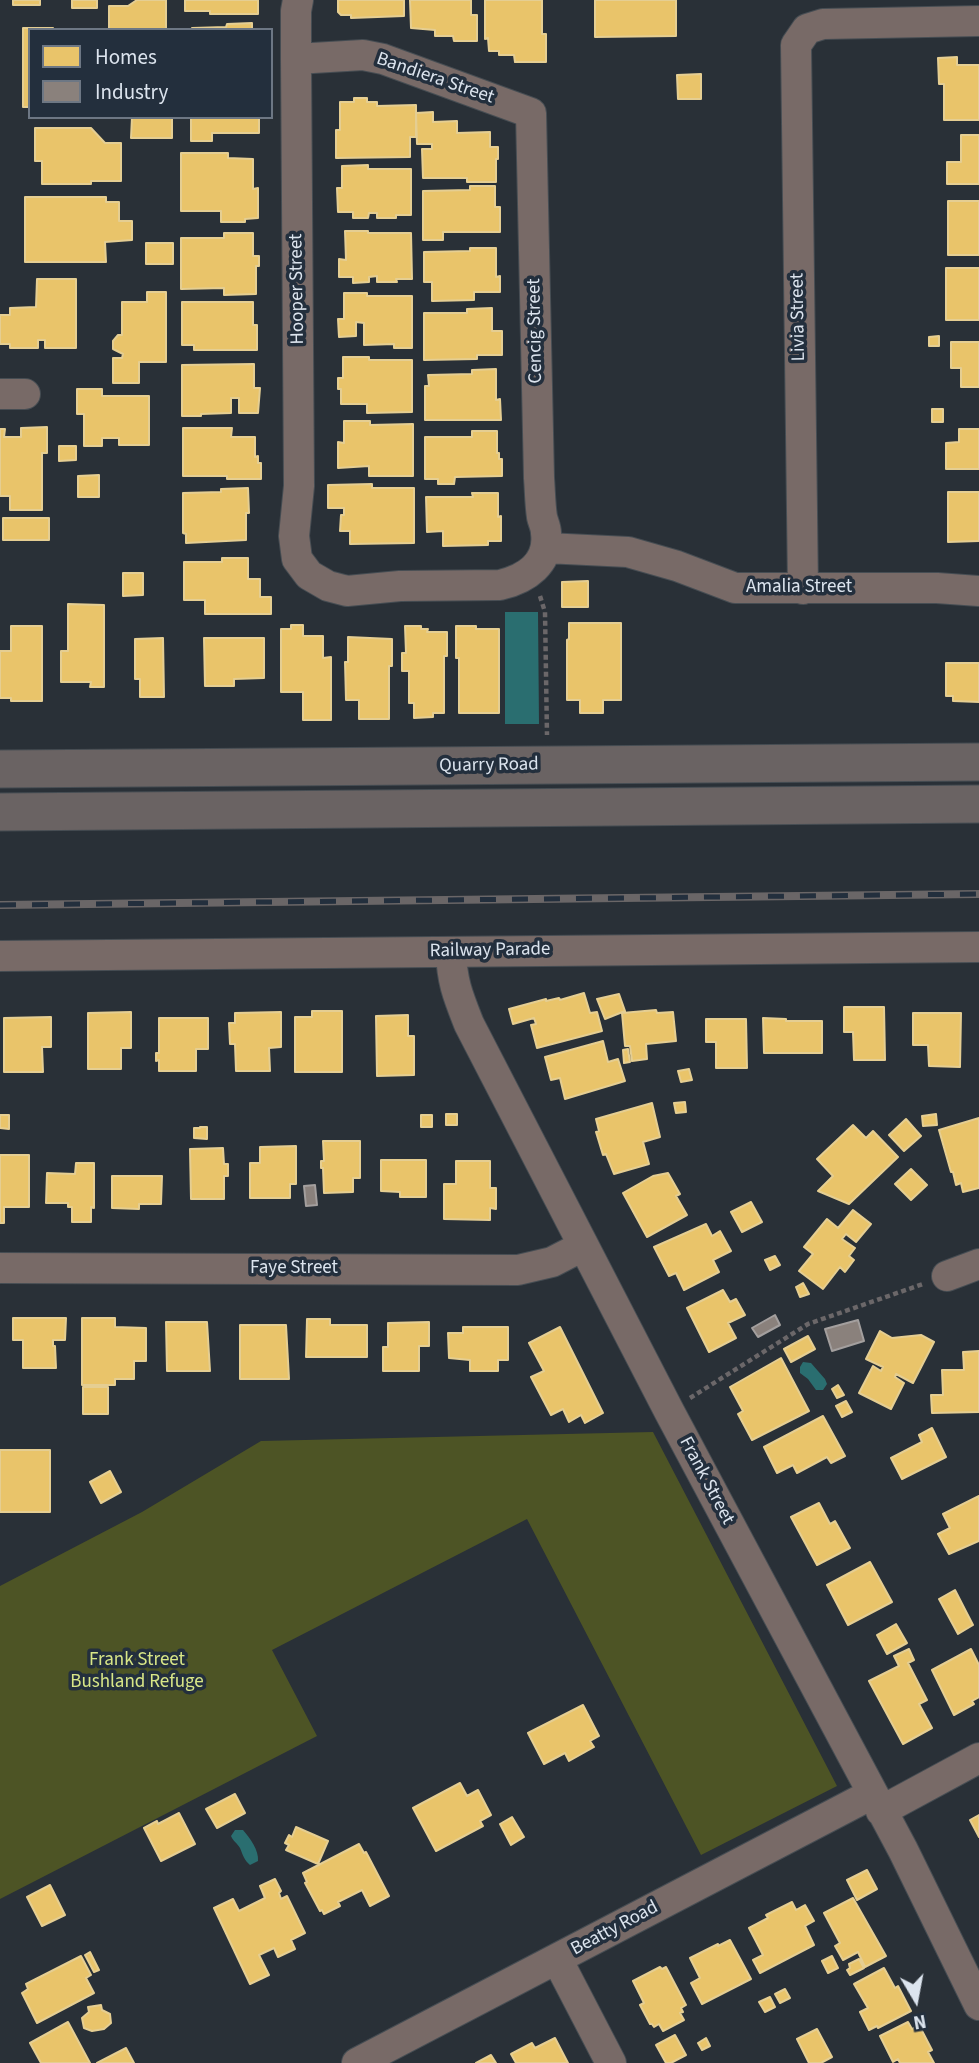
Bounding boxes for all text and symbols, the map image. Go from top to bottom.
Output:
legend [28,28,273,119]
text: Homes [95,42,157,72]
street label: Bandiera Street [373,48,497,110]
text: Industry [95,77,168,107]
street label: Hooper Street [286,233,310,345]
street label: Livia Street [787,273,811,361]
street label: Cencig Street [524,278,548,384]
street label: Amalia Street [746,577,852,599]
street label: Quarry Road [439,754,539,778]
street label: Railway Parade [429,939,551,963]
street label: Faye Street [250,1258,338,1280]
street label: Frank Street [673,1433,739,1529]
park label: Frank Street Bushland Refuge [70,1650,204,1694]
street label: Beatty Road [567,1897,663,1961]
north arrow [881,1965,951,2035]
text: N [911,2007,928,2036]

